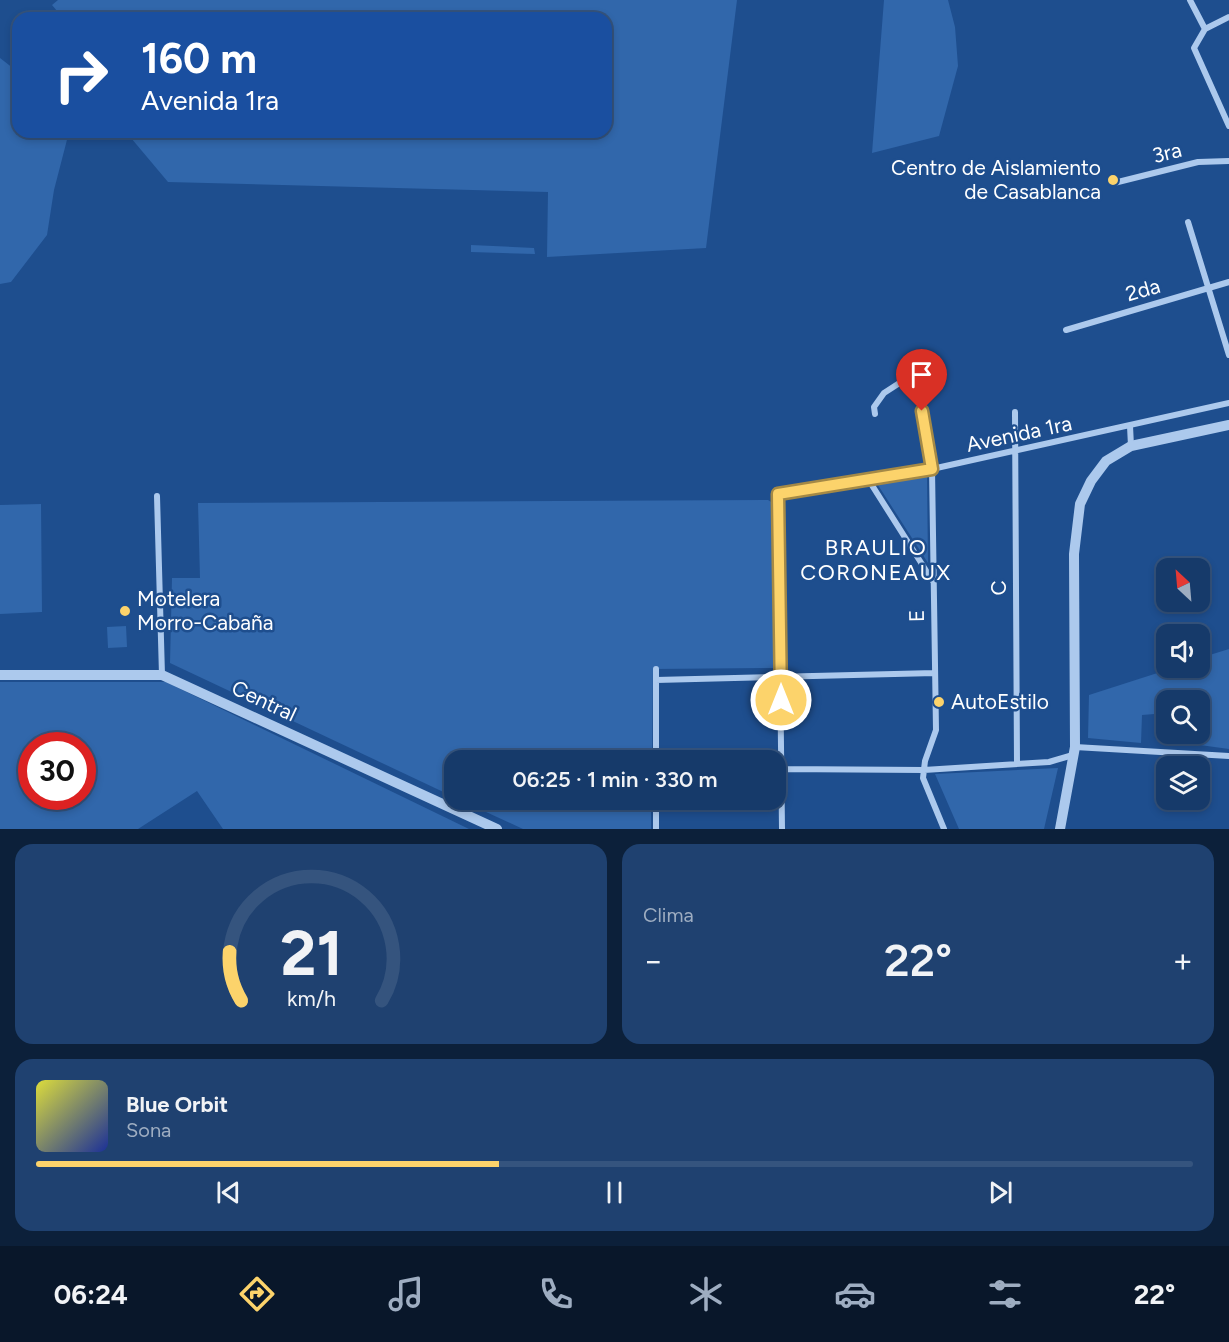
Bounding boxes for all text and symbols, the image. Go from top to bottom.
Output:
text: 160 m [141,33,257,84]
icon: right [42,36,120,114]
text: Avenida 1ra [141,84,279,117]
street label: 3ra [1150,137,1184,168]
place label: Centro de Aislamiento de Casablanca [891,155,1101,204]
marker: Centro de Aislamiento de Casablanca [1106,173,1120,187]
street label: 2da [1123,273,1163,306]
pin [896,349,947,411]
icon: arrive [905,358,938,391]
street label: Avenida 1ra [964,410,1074,457]
district label: BRAULIO CORONEAUX [800,534,952,586]
north arrow [1156,558,1210,612]
map controls [1156,558,1210,810]
street label: C [986,580,1011,596]
place label: Motelera Morro-Cabaña [137,586,273,635]
marker: Motelera Morro-Cabaña [118,604,132,618]
street label: E [904,610,929,622]
button: sound [1156,624,1210,678]
position arrow [749,668,813,732]
street label: Central [228,675,301,726]
place label: AutoEstilo [951,689,1049,714]
button: search [1156,690,1210,744]
marker: AutoEstilo [932,695,946,709]
speed limit sign: 30 [18,732,96,810]
button: layers [1156,756,1210,810]
text: 06:25 · 1 min · 330 m [512,766,718,793]
text: Clima [643,903,694,927]
text: 21 [280,916,342,991]
text: 22° [884,933,952,987]
text: − [643,941,664,980]
text: + [1172,941,1193,980]
text: km/h [287,986,335,1011]
text: Blue Orbit [126,1091,228,1118]
text: Sona [126,1118,171,1142]
icon: previous [212,1176,245,1209]
icon: pause [598,1176,631,1209]
icon: next [984,1176,1017,1209]
icon: directions [236,1273,278,1315]
icon: music [385,1273,427,1315]
icon: phone [535,1273,577,1315]
icon: climate [685,1273,727,1315]
icon: car [834,1273,876,1315]
icon: filters [984,1273,1026,1315]
text: 06:24 [54,1278,128,1311]
text: 22° [1134,1278,1175,1311]

